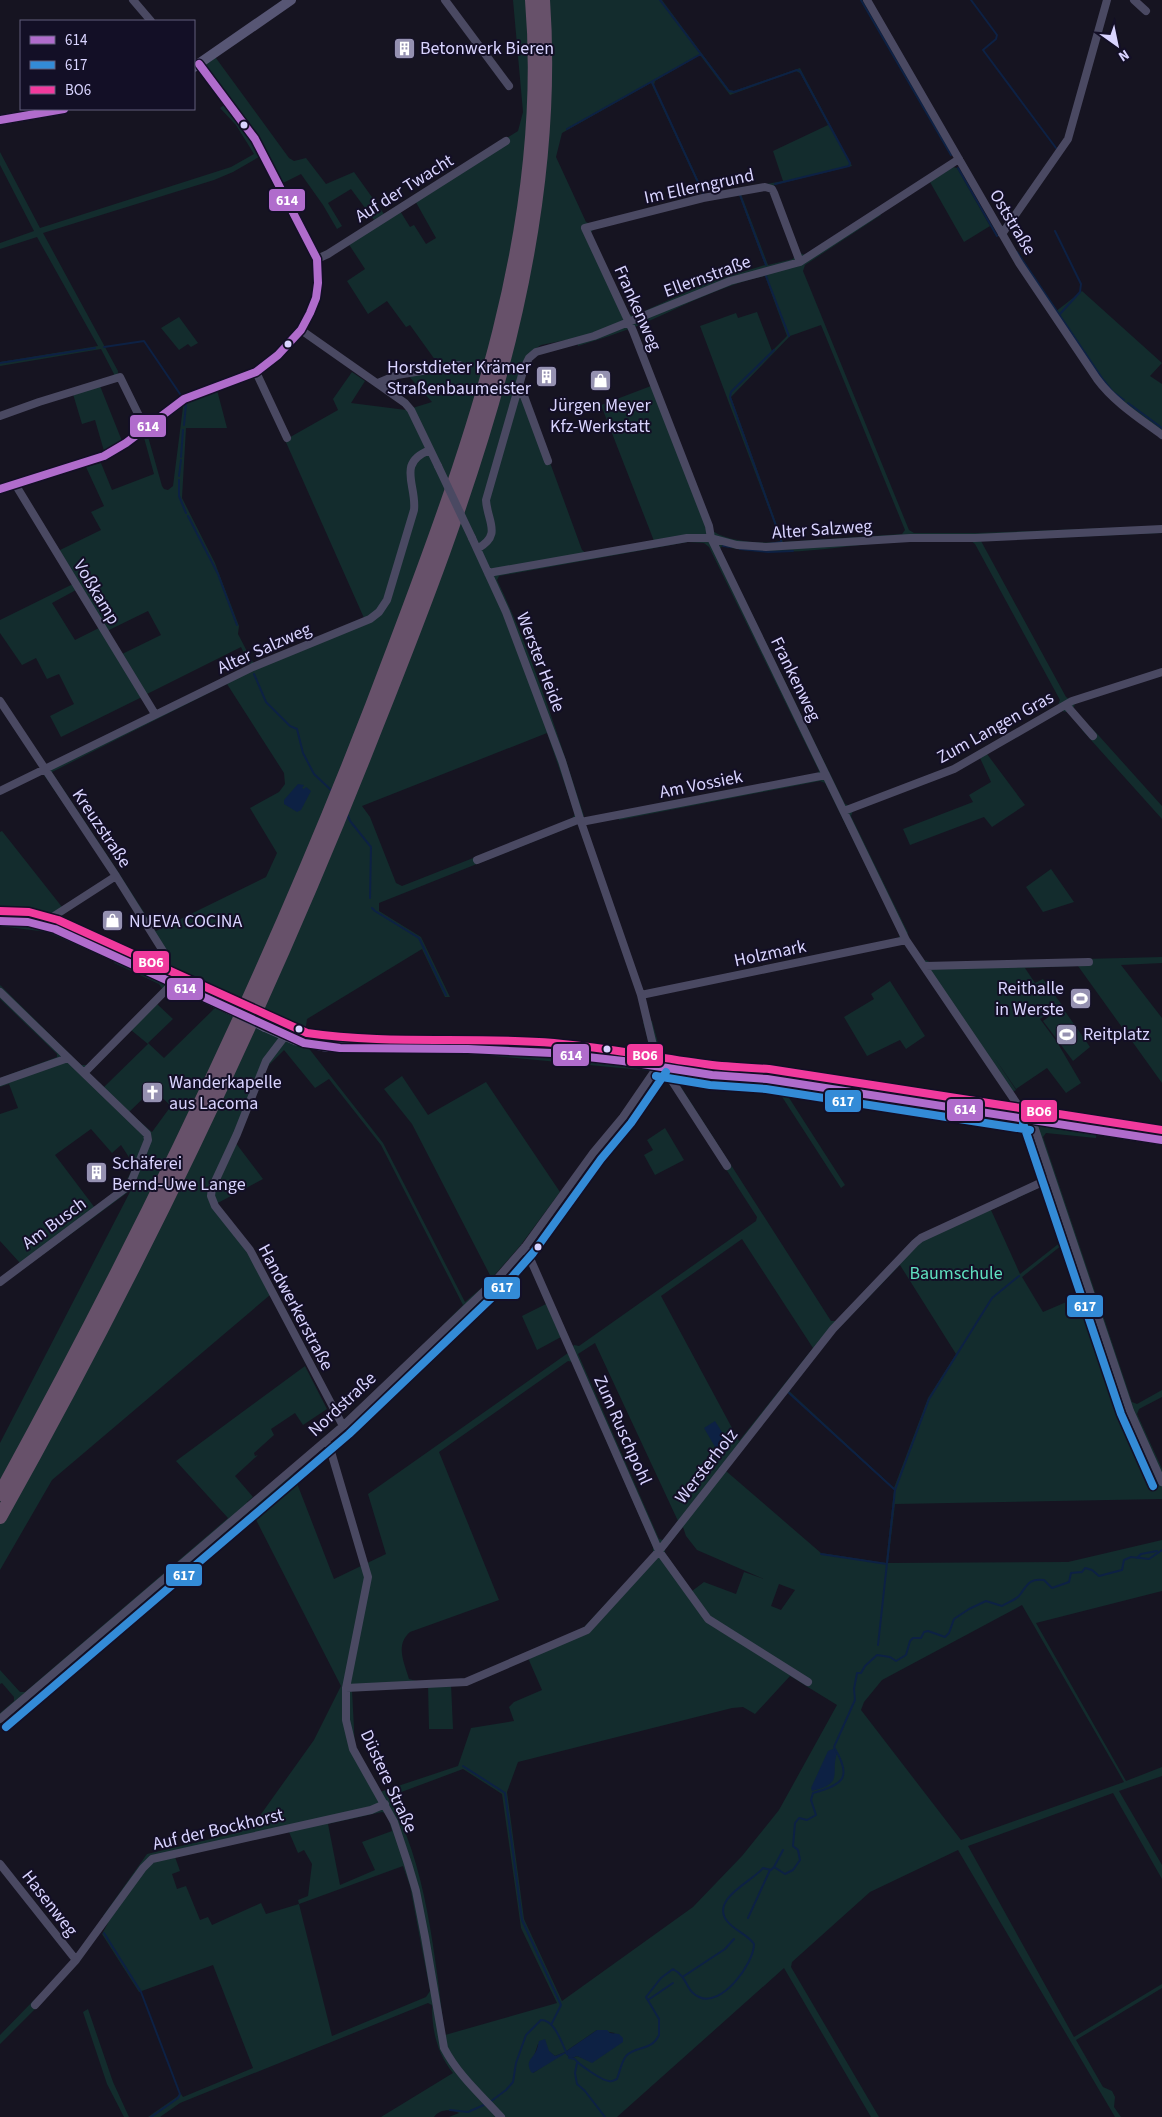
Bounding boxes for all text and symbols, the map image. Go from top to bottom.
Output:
legend [20,20,195,110]
north arrow [1092,20,1142,70]
text: 614 [65,30,88,51]
building icon: Betonwerk Bieren [392,36,416,60]
place label: Betonwerk Bieren [420,36,554,61]
text: N [1114,44,1133,66]
text: 617 [65,55,87,76]
text: BO6 [65,80,91,101]
unlabelled marker [239,120,249,130]
street label: Auf der Twacht [350,148,458,229]
street label: Im Ellerngrund [642,163,756,210]
street label: Oststraße [983,185,1042,260]
line badge: 614 [268,188,306,212]
text: 614 [276,191,299,211]
street label: Ellernstraße [660,249,754,304]
street label: Frankenweg [608,261,668,355]
unlabelled marker [283,339,293,349]
place label: Horstdieter Krämer Straßenbaumeister [387,355,532,401]
building icon: Horstdieter Krämer Straßenbaumeister [535,365,559,389]
shop icon: Jürgen Meyer Kfz-Werkstatt [588,368,612,392]
place label: Jürgen Meyer Kfz-Werkstatt [549,393,651,439]
line badge: 614 [129,414,167,438]
text: 614 [137,417,160,437]
street label: Alter Salzweg [771,514,873,545]
street label: Voßkamp [67,555,126,629]
street label: Werster Heide [510,609,571,716]
street label: Alter Salzweg [213,617,315,680]
street label: Frankenweg [764,633,827,726]
street label: Zum Langen Gras [932,685,1058,770]
street label: Am Vossiek [657,764,745,805]
street label: Kreuzstraße [66,784,137,873]
shop icon: NUEVA COCINA [101,909,125,933]
place label: NUEVA COCINA [129,909,243,934]
street label: Holzmark [732,934,808,973]
line badge: BO6 [132,950,170,974]
text: BO6 [138,953,164,973]
place label: Reithalle in Werste [995,976,1064,1022]
line badge: 614 [166,977,204,1001]
text: 614 [174,979,197,999]
sports icon: Reithalle in Werste [1068,986,1092,1010]
sports icon: Reitplatz [1055,1022,1079,1046]
place label: Reitplatz [1083,1022,1150,1047]
unlabelled marker [294,1024,304,1034]
line badge: 614 [552,1043,590,1067]
line badge: BO6 [626,1043,664,1067]
unlabelled marker [602,1044,612,1054]
text: 614 [560,1046,583,1066]
text: BO6 [632,1046,658,1066]
place label: Wanderkapelle aus Lacoma [169,1070,282,1116]
church icon: Wanderkapelle aus Lacoma [141,1080,165,1104]
line badge: 617 [824,1089,862,1113]
text: 617 [832,1092,854,1112]
line badge: 614 [946,1098,984,1122]
line badge: BO6 [1020,1099,1058,1123]
text: 614 [954,1100,977,1120]
text: BO6 [1026,1102,1052,1122]
place label: Schäferei Bernd-Uwe Lange [112,1151,246,1197]
building icon: Schäferei Bernd-Uwe Lange [84,1161,108,1185]
street label: Am Busch [17,1191,92,1255]
street label: Handwerkerstraße [252,1240,339,1375]
unlabelled marker [533,1242,543,1252]
park label: Baumschule [909,1261,1003,1286]
line badge: 617 [483,1276,521,1300]
text: 617 [491,1278,513,1298]
line badge: 617 [1066,1294,1104,1318]
text: 617 [1074,1297,1096,1317]
street label: Nordstraße [303,1366,382,1442]
street label: Zum Ruschpohl [587,1372,658,1489]
street label: Wersterholz [669,1423,744,1509]
line badge: 617 [165,1563,203,1587]
text: 617 [173,1566,195,1586]
street label: Düstere Straße [354,1726,423,1837]
street label: Auf der Bockhorst [150,1802,286,1857]
street label: Hasenweg [16,1865,83,1942]

